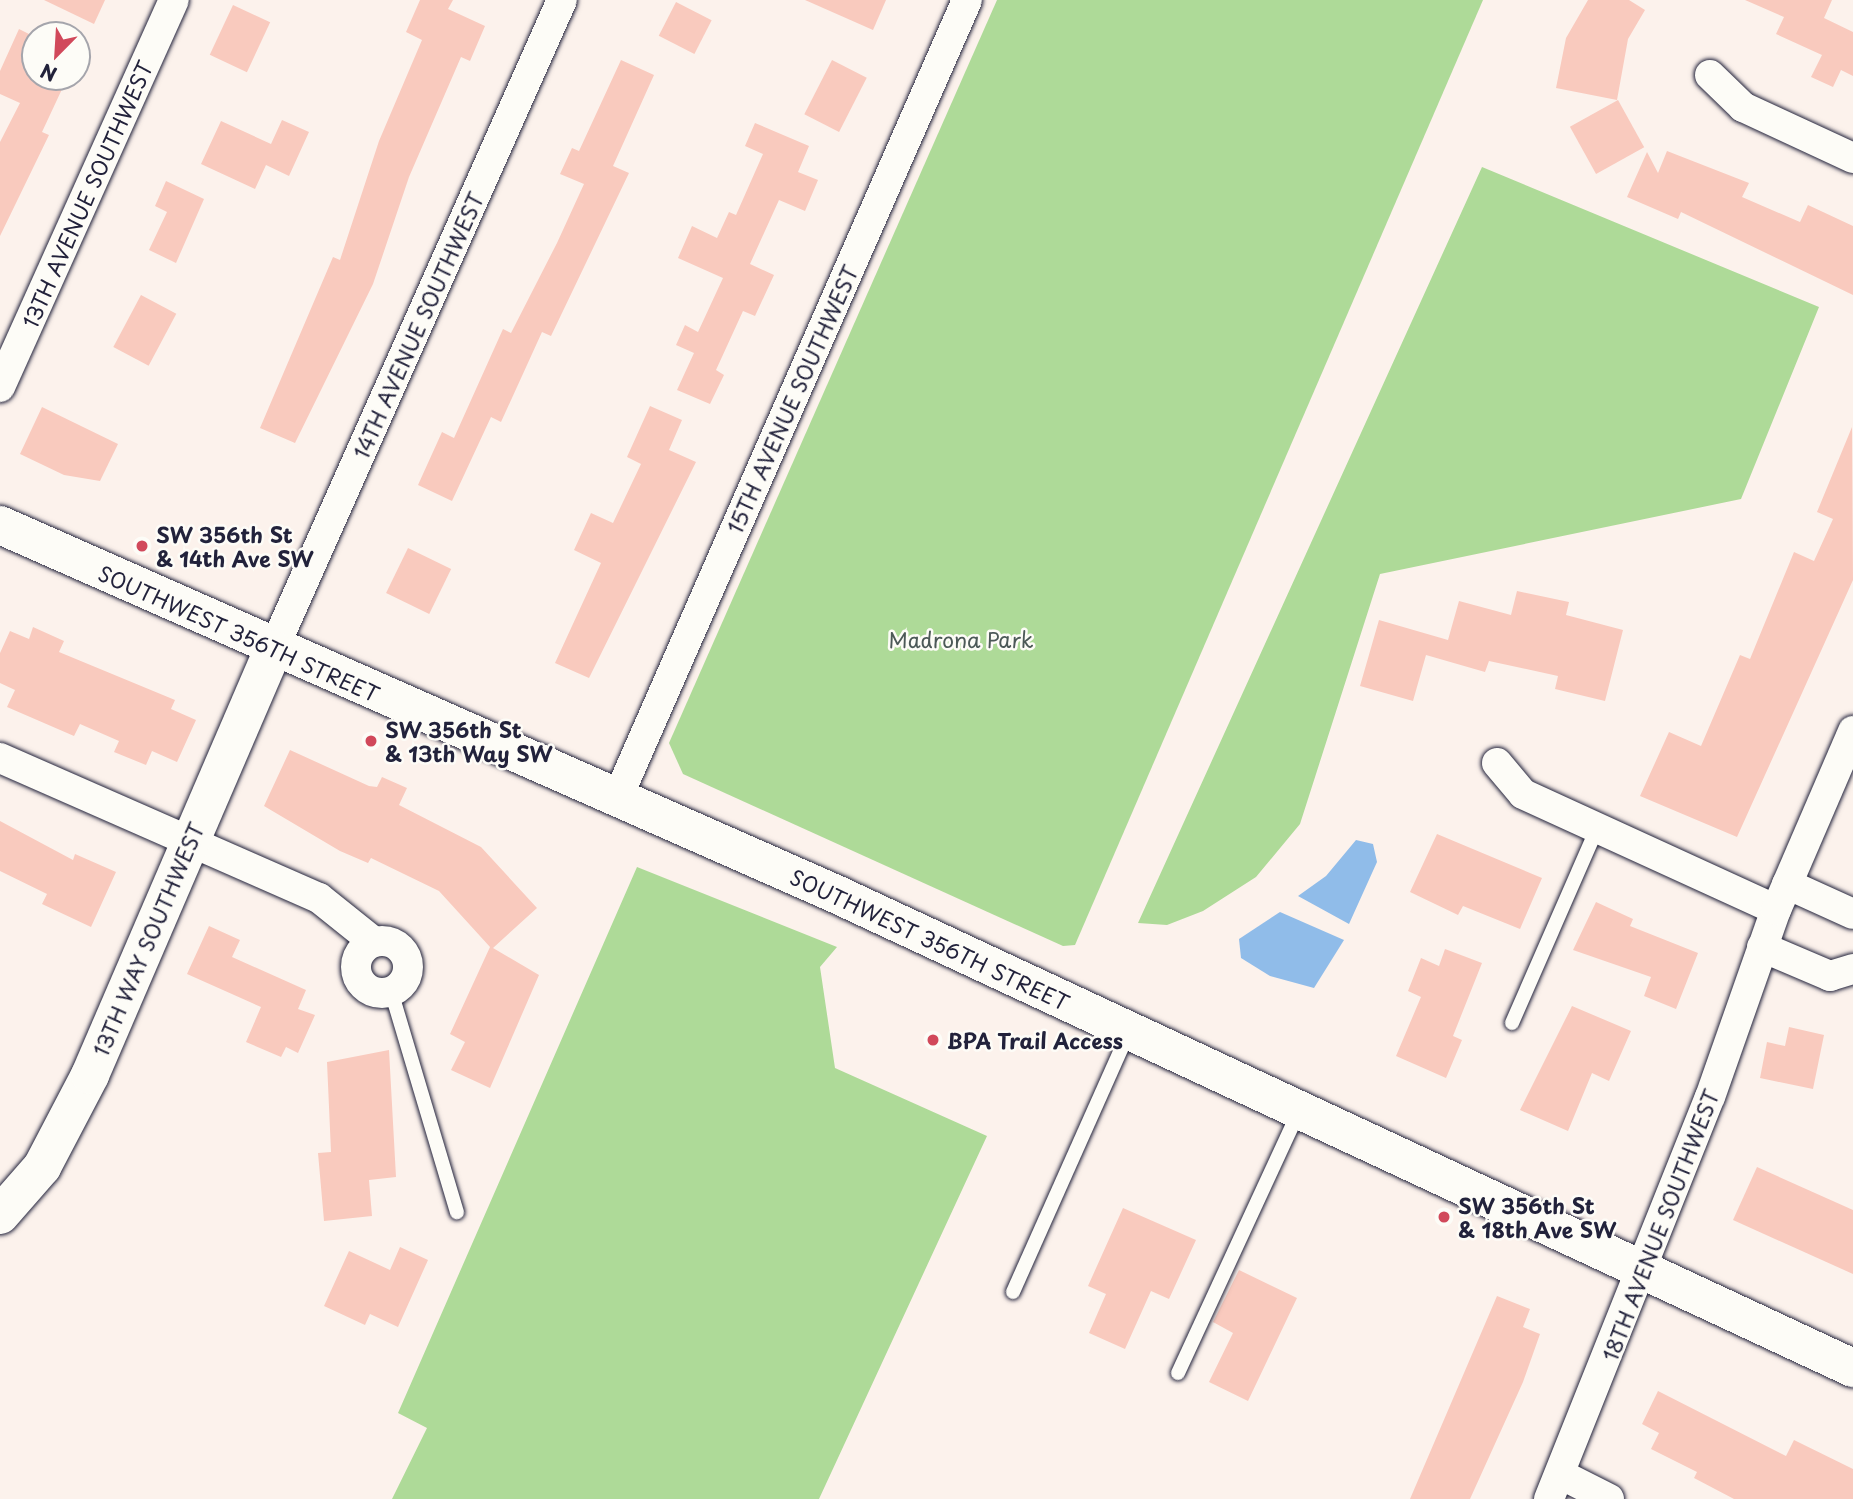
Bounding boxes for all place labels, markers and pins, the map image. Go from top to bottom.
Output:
place label: SW 356th St & 14th Ave SW [156,521,315,571]
marker: SW 356th St & 14th Ave SW [134,538,150,554]
place label: SW 356th St & 13th Way SW [385,716,551,766]
marker: SW 356th St & 13th Way SW [363,733,379,749]
place label: BPA Trail Access [947,1027,1122,1053]
marker: BPA Trail Access [925,1032,941,1048]
place label: SW 356th St & 18th Ave SW [1458,1192,1616,1242]
marker: SW 356th St & 18th Ave SW [1436,1209,1452,1225]

